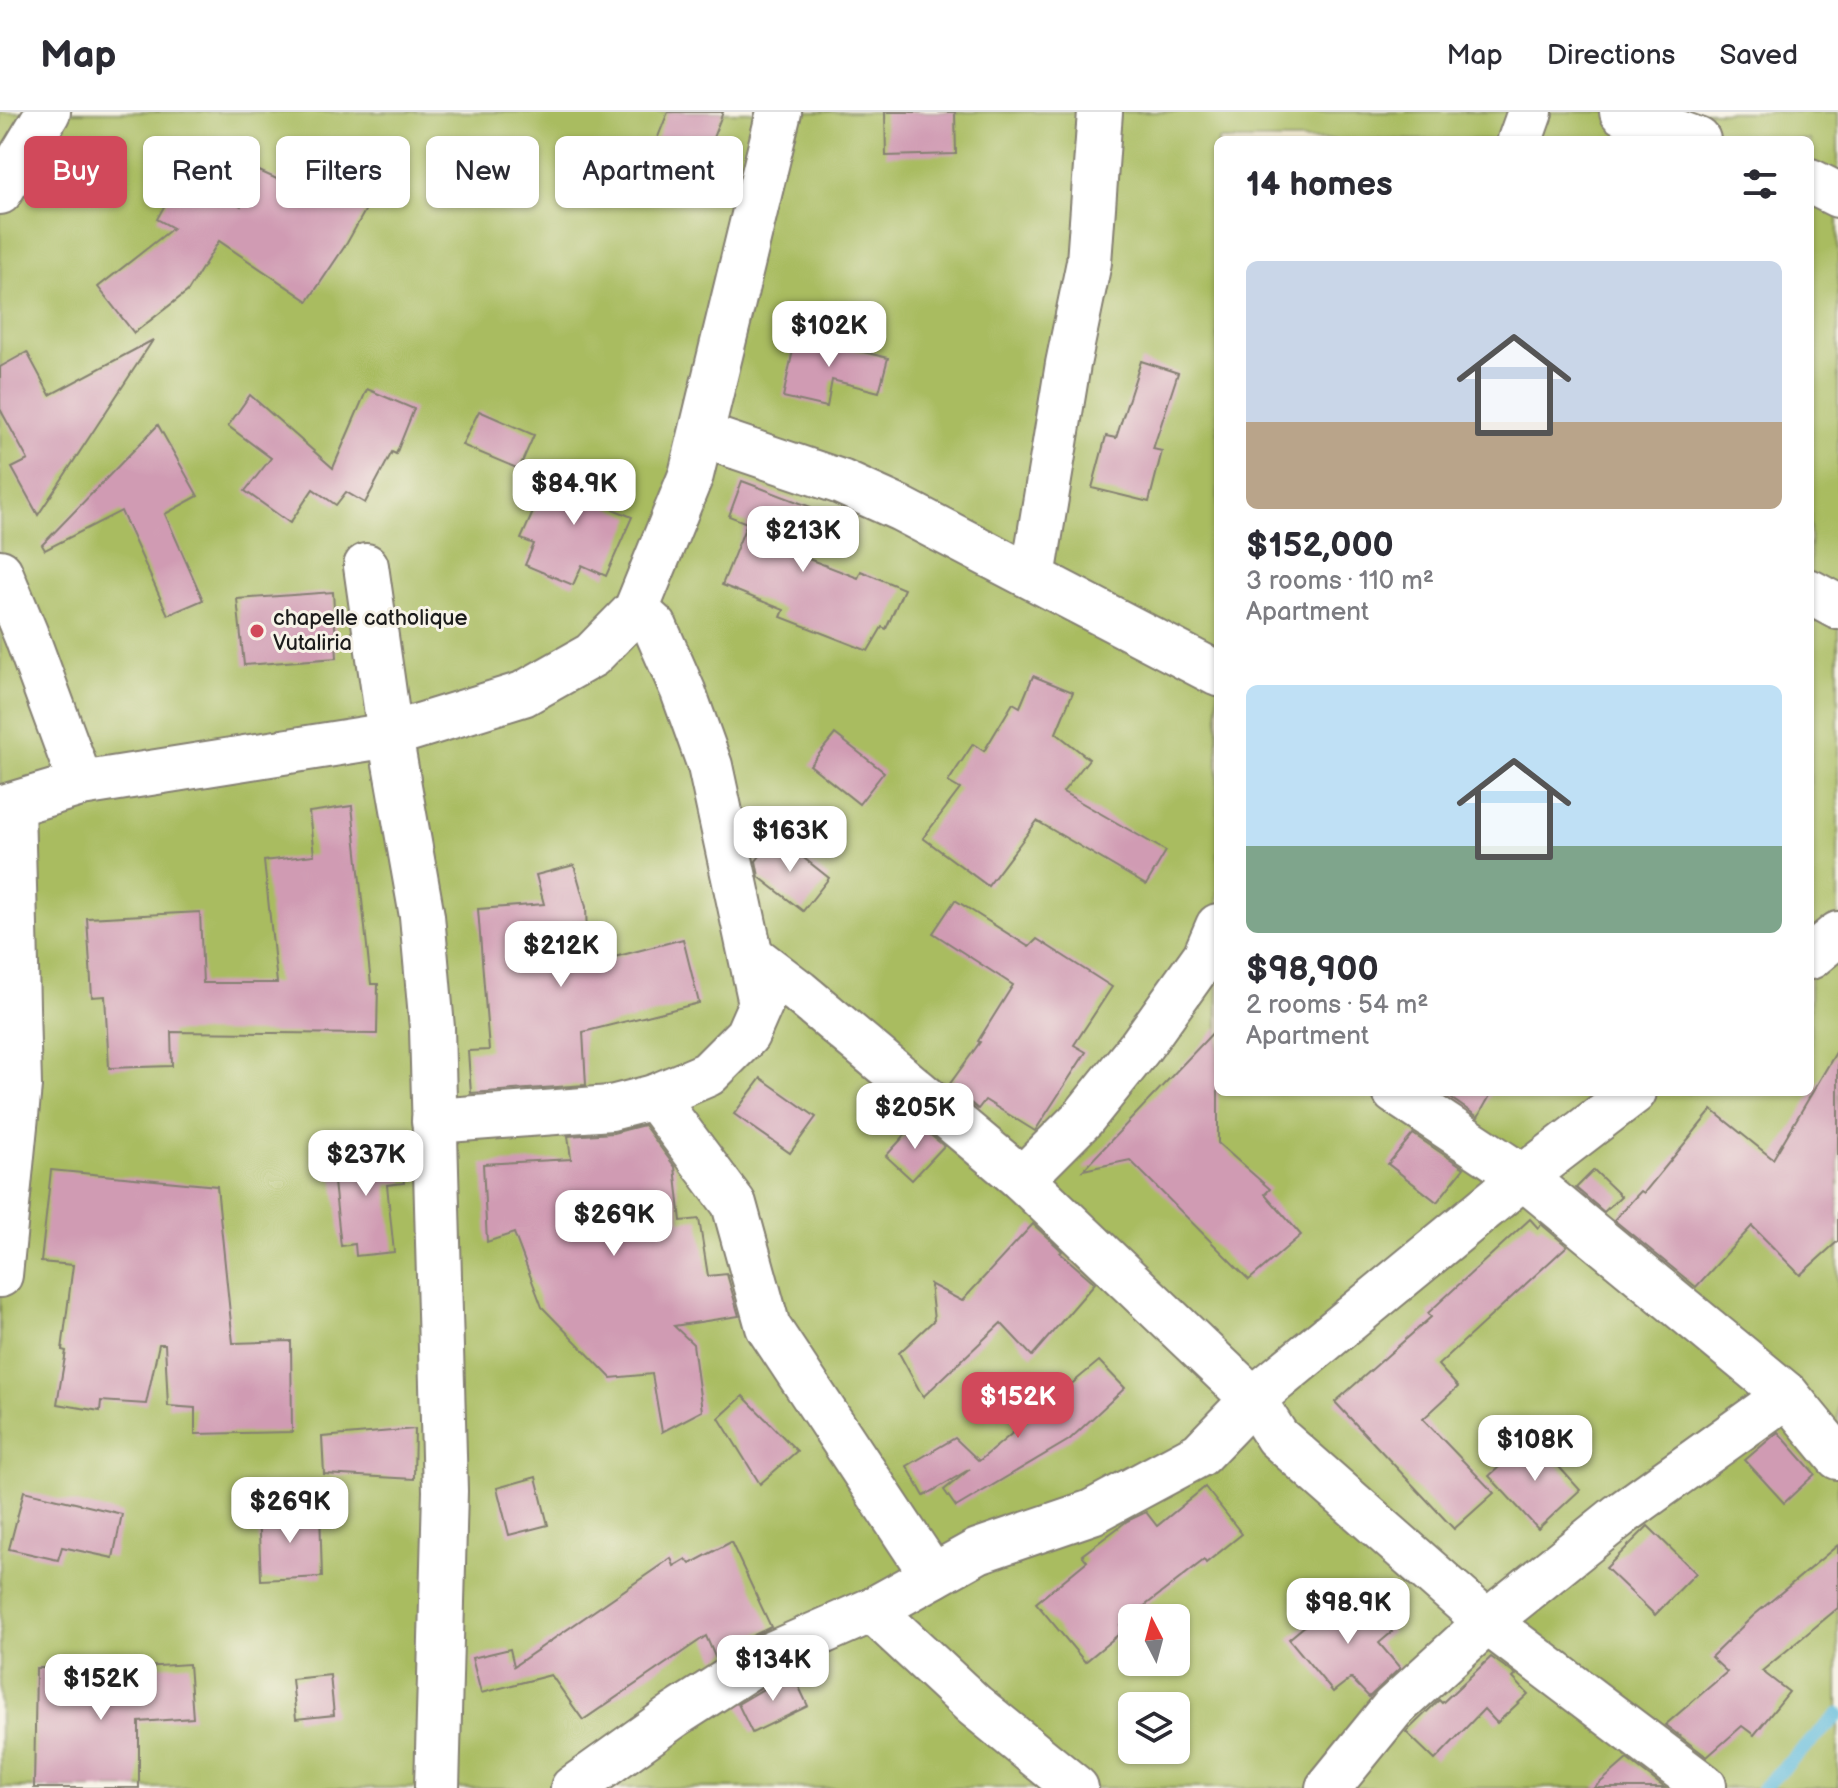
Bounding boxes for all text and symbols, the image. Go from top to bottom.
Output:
text: Map [40,33,116,78]
text: Map [1446,39,1503,72]
text: Directions [1547,39,1675,72]
text: Saved [1719,39,1798,72]
chip: Buy [24,136,127,208]
chip: Rent [143,136,260,208]
chip: Filters [276,136,410,208]
chip: New [426,136,539,208]
chip: Apartment [555,136,743,208]
icon: filters [1738,162,1782,206]
text: 14 homes [1246,164,1393,205]
pin: $102K [773,301,885,369]
text: $102K [790,311,868,342]
icon: home [1442,313,1586,457]
pin: $84.9K [509,459,639,527]
text: $84.9K [531,469,617,500]
pin: $213K [747,506,859,574]
text: $213K [765,516,841,547]
text: $152,000 [1246,525,1394,566]
text: 3 rooms · 110 m² [1246,566,1434,597]
text: Apartment [1246,597,1369,628]
place label: chapelle catholique Vutaliria [273,605,468,657]
marker: chapelle catholique Vutaliria [248,622,266,640]
icon: home [1442,737,1586,881]
pin: $163K [734,806,846,874]
text: $163K [752,816,828,847]
pin: $212K [505,921,617,989]
text: $212K [523,931,599,962]
text: $98,900 [1246,949,1379,990]
text: 2 rooms · 54 m² [1246,990,1429,1021]
text: Apartment [1246,1021,1369,1052]
pin: $205K [859,1083,971,1151]
text: $205K [874,1093,956,1124]
pin: $237K [310,1130,422,1198]
text: $237K [326,1140,406,1171]
pin: $269K [558,1190,670,1258]
text: $269K [573,1200,655,1231]
pin: $152K [962,1372,1074,1440]
text: $152K [980,1382,1056,1413]
pin: $108K [1479,1415,1591,1483]
text: $108K [1496,1425,1574,1456]
pin: $269K [234,1477,346,1545]
text: $269K [249,1487,331,1518]
pin: $98.9K [1283,1578,1413,1646]
text: $98.9K [1305,1588,1391,1619]
north arrow [1118,1604,1190,1676]
map controls [1118,1604,1190,1764]
pin: $134K [717,1635,829,1703]
text: $134K [735,1645,811,1676]
pin: $152K [45,1654,157,1722]
text: $152K [63,1664,139,1695]
button: layers [1118,1692,1190,1764]

